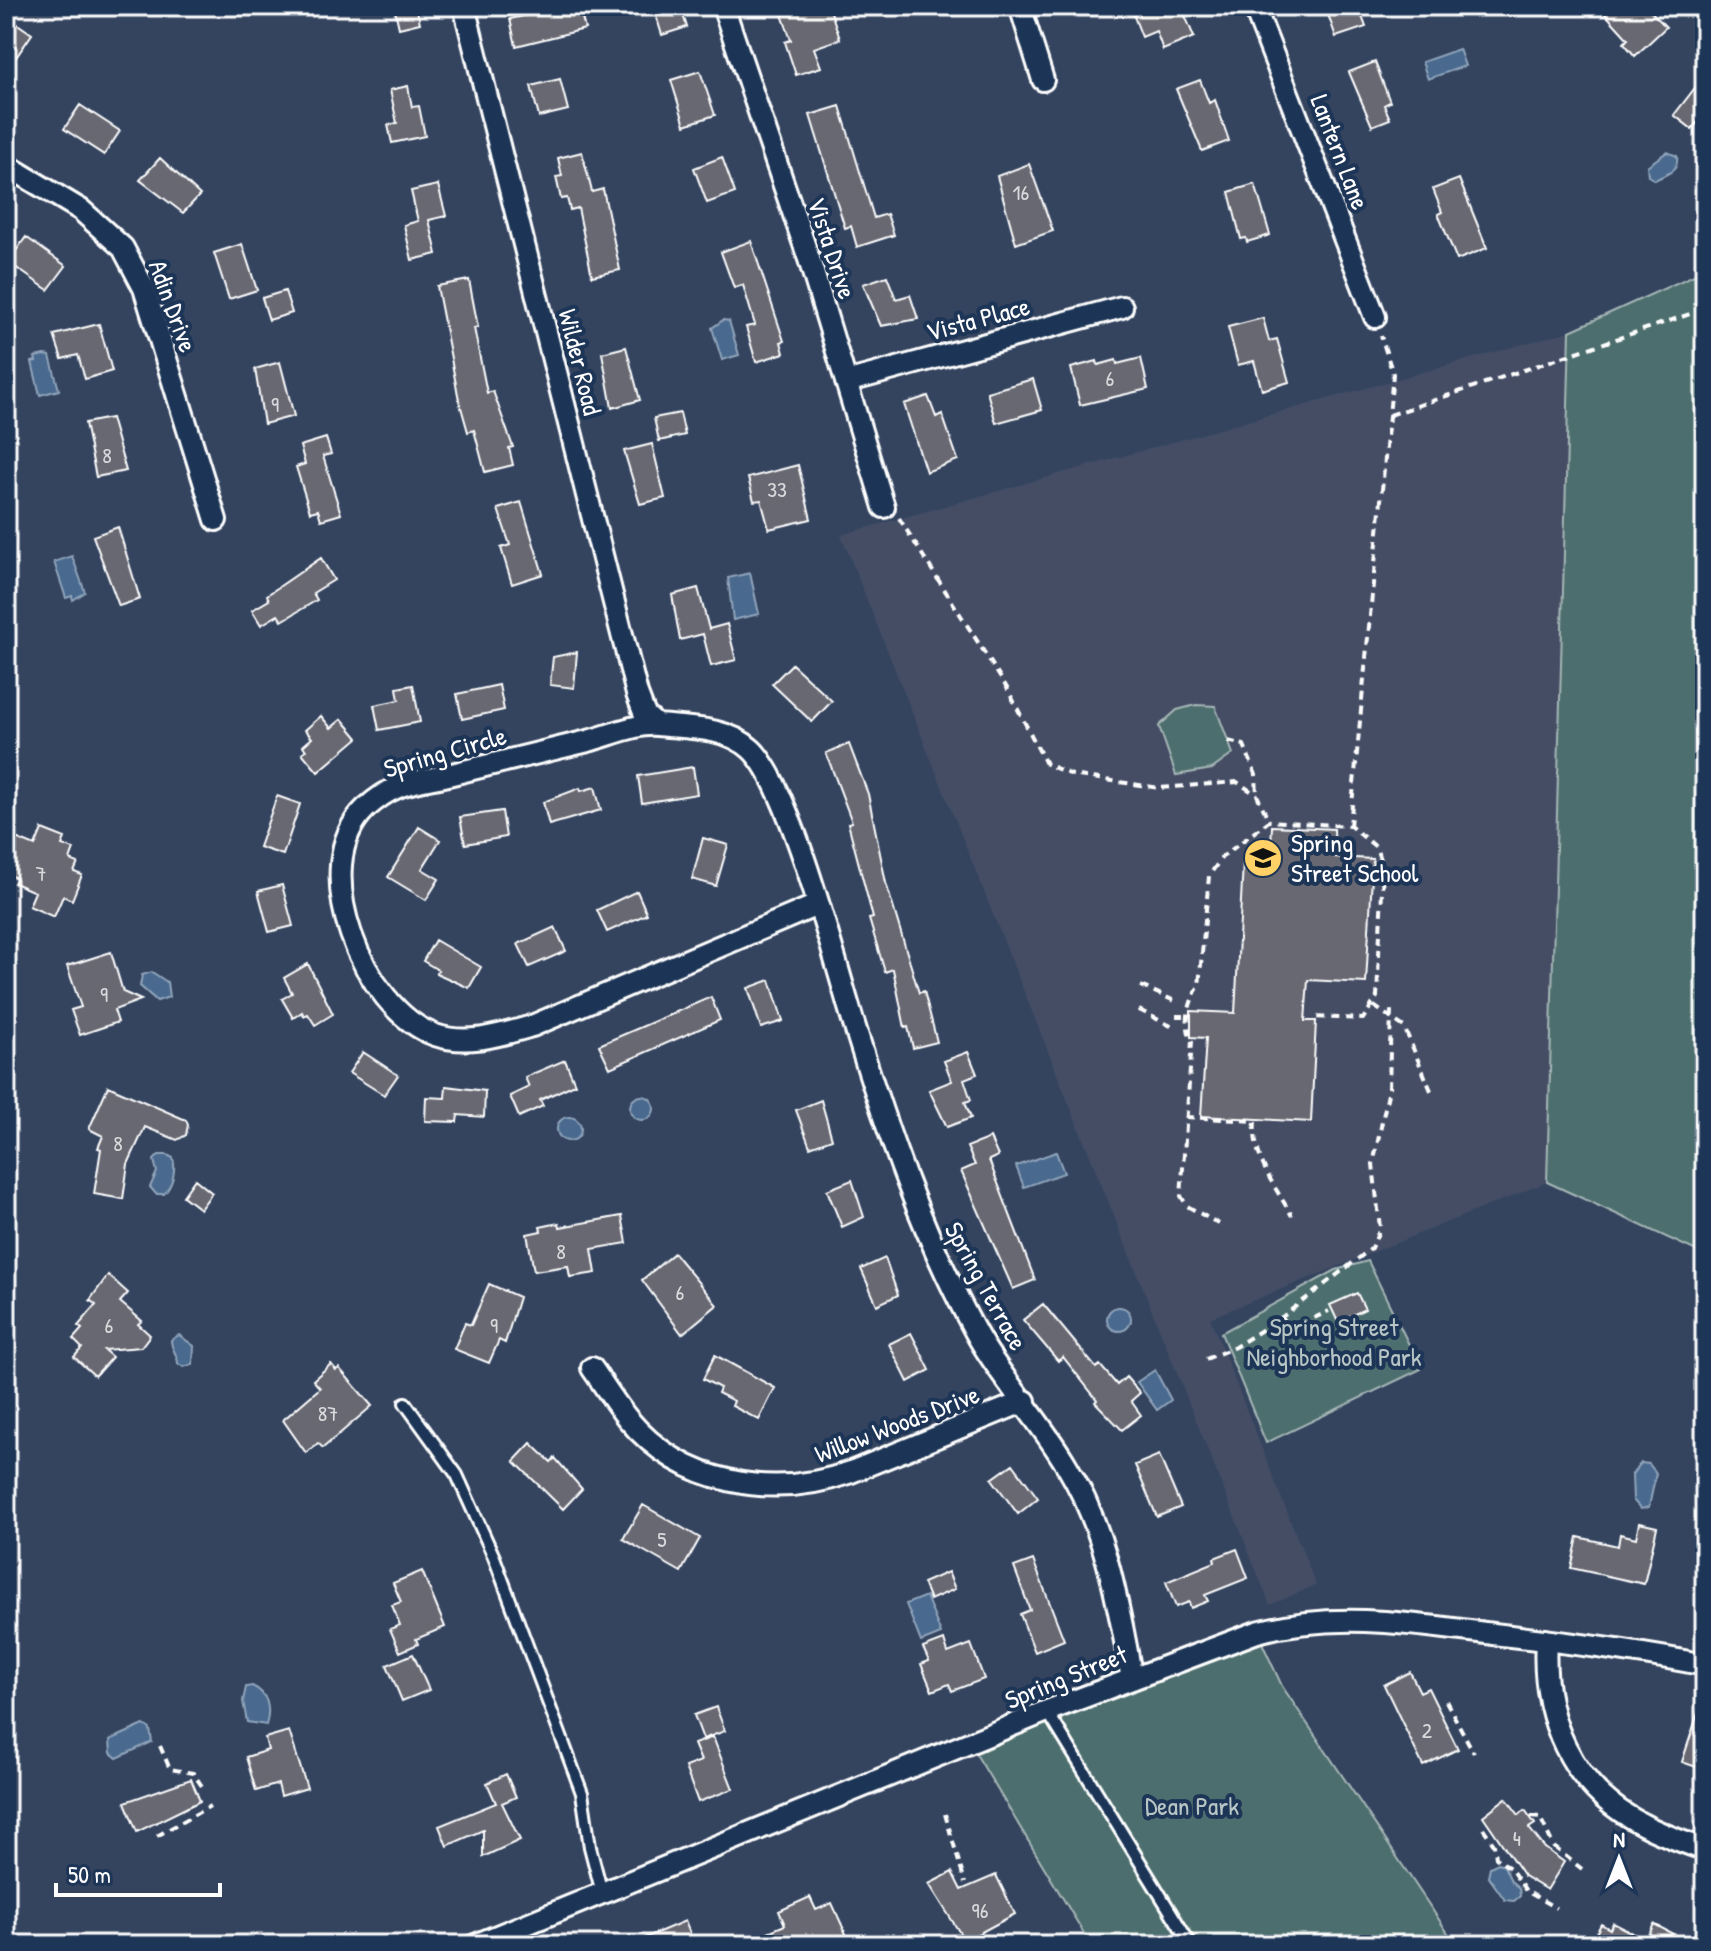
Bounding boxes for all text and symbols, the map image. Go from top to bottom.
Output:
street label: Lantern Lane [1303,89,1378,214]
house number: 16 [1013,177,1030,207]
street label: Vista Drive [800,193,865,303]
street label: Adin Drive [141,255,206,357]
street label: Vista Place [922,288,1033,349]
street label: Wilder Road [550,305,611,418]
house number: 6 [1106,363,1115,393]
house number: 9 [271,389,279,419]
house number: 8 [102,440,112,470]
house number: 33 [767,474,787,504]
street label: Spring Circle [380,717,510,786]
place label: Spring Street School [1291,825,1418,890]
school or university icon: Spring Street School [1242,837,1284,879]
house number: 7 [36,858,46,888]
house number: 9 [100,979,108,1009]
house number: 8 [113,1128,123,1158]
street label: Spring Terrace [937,1215,1036,1356]
house number: 8 [556,1236,566,1266]
house number: 6 [676,1277,685,1307]
park label: Spring Street Neighborhood Park [1246,1309,1422,1374]
house number: 6 [105,1310,114,1340]
house number: 9 [490,1310,498,1340]
street label: Willow Woods Drive [810,1376,984,1471]
house number: 87 [318,1398,338,1428]
house number: 5 [657,1524,667,1554]
street label: Spring Street [1000,1636,1133,1717]
house number: 2 [1422,1715,1433,1745]
park label: Dean Park [1145,1788,1239,1823]
north arrow [1579,1819,1659,1899]
house number: 4 [1513,1823,1521,1853]
text: N [1613,1824,1625,1854]
scale bar [56,1847,220,1897]
text: 50 m [68,1858,111,1890]
house number: 96 [972,1895,989,1925]

